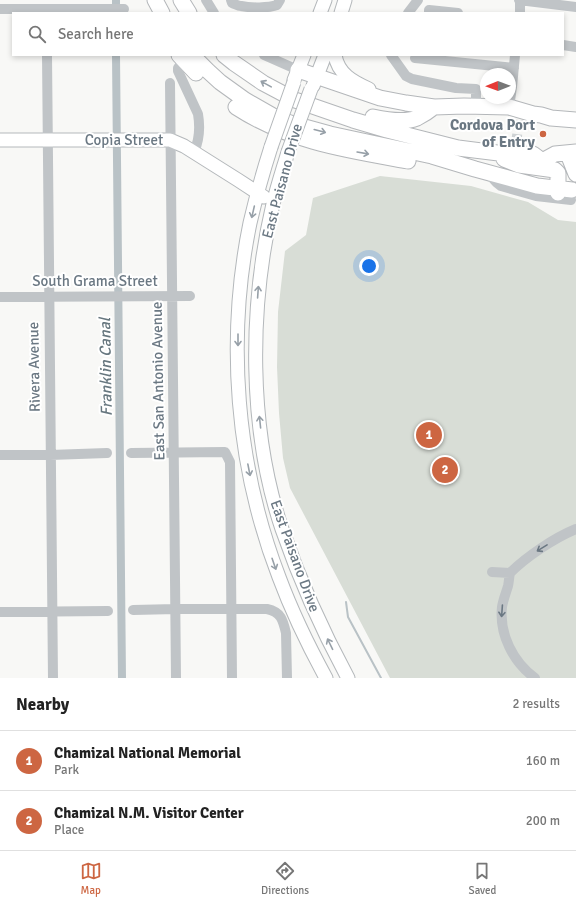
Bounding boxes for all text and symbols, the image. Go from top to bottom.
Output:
search box [12,12,564,56]
icon: search [26,23,48,45]
text: Search here [58,25,134,43]
north arrow [480,68,516,104]
one-way arrow [260,80,272,88]
place label: Cordova Port of Entry [450,116,536,151]
street label: East Paisano Drive [258,122,306,240]
one-way arrow [313,128,326,135]
marker: Cordova Port of Entry [538,129,548,139]
street label: Copia Street [85,131,163,149]
one-way arrow [357,149,370,157]
one-way arrow [249,205,256,218]
your location [359,256,379,276]
street label: South Grama Street [32,272,158,290]
one-way arrow [255,286,262,299]
street label: East San Antonio Avenue [148,301,168,461]
water label: Franklin Canal [95,316,117,417]
street label: Rivera Avenue [24,322,44,412]
one-way arrow [234,333,242,346]
one-way arrow [256,416,263,429]
pin: 1 [416,420,442,450]
pin: 2 [432,455,458,485]
one-way arrow [245,463,253,476]
street label: East Paisano Drive [266,497,324,615]
one-way arrow [536,545,548,553]
one-way arrow [271,557,278,570]
one-way arrow [499,604,506,617]
one-way arrow [326,638,333,650]
text: Nearby [16,694,69,715]
text: 2 results [512,696,560,712]
text: Chamizal National Memorial [54,744,241,762]
text: 1 [25,753,33,769]
text: 160 m [526,753,560,769]
text: Park [54,762,79,778]
text: Chamizal N.M. Visitor Center [54,804,244,822]
text: 2 [25,813,33,829]
text: 200 m [526,813,560,829]
text: Place [54,822,84,838]
tab: Map [80,860,102,897]
tab: Directions [261,860,309,897]
tab: Saved [469,860,496,897]

